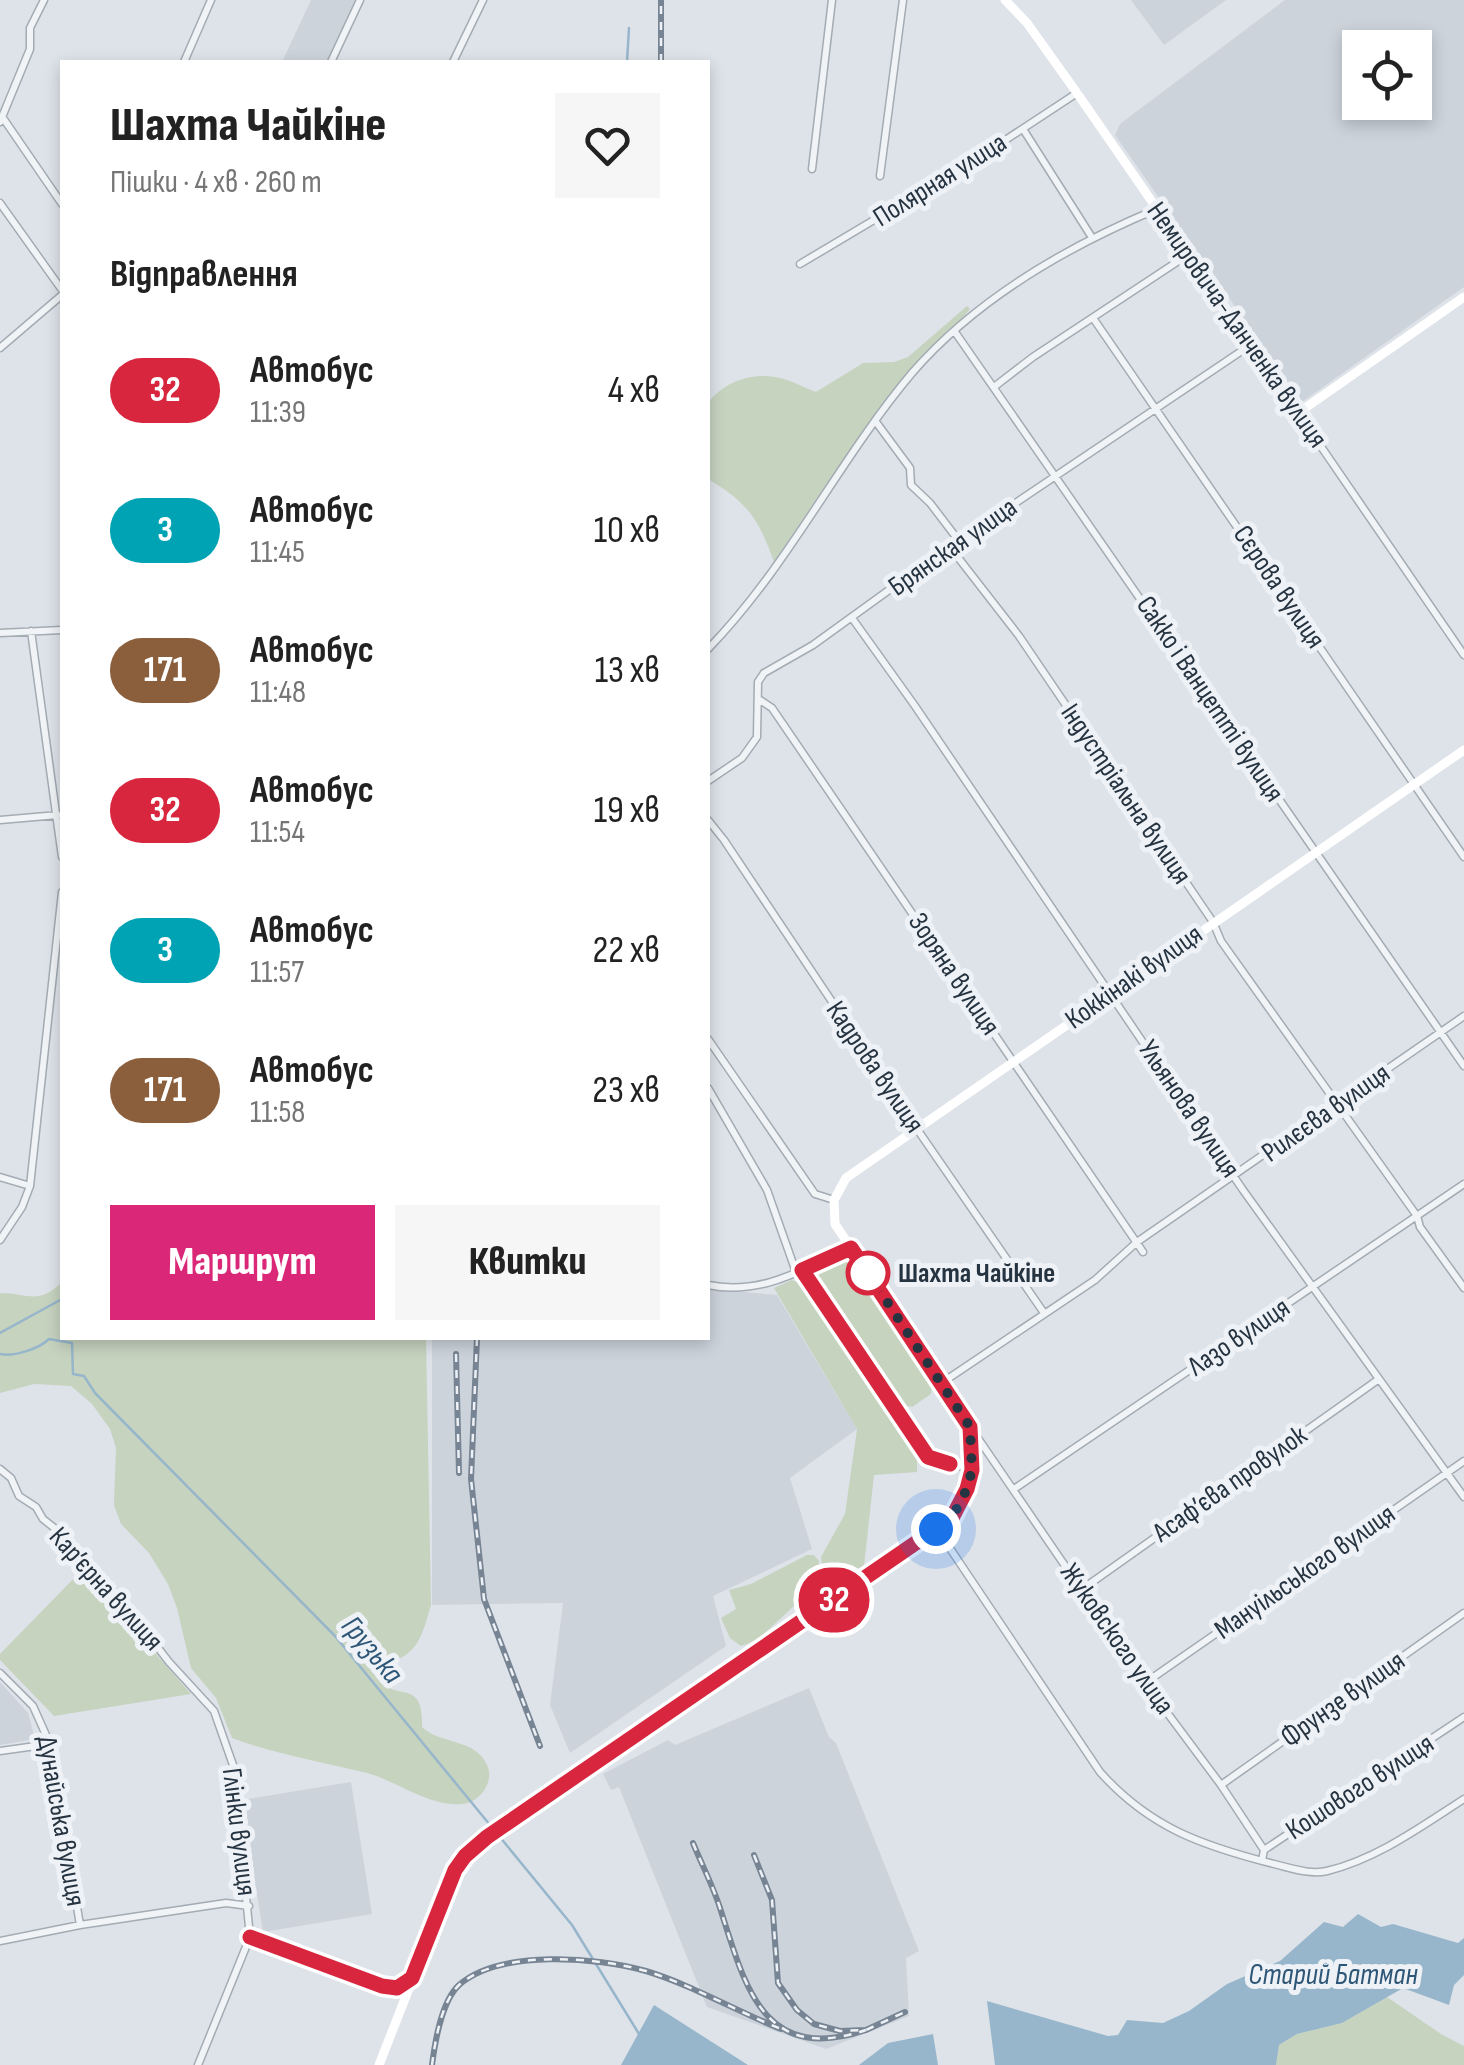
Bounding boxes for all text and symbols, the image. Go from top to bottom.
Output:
map controls [1342,30,1432,120]
button: locate [1342,30,1432,120]
button: heart [555,93,660,198]
text: Шахта Чайкіне [110,97,386,154]
street label: Полярная улица [867,126,1013,234]
text: Пішки · 4 хв · 260 m [110,163,322,202]
street label: Немировича-Данченка вулиця [1140,196,1334,454]
text: Відправлення [110,252,298,297]
text: Автобус [250,348,374,393]
text: 4 хв [608,368,660,413]
text: 32 [149,369,181,412]
text: 11:39 [250,393,306,432]
text: Автобус [250,488,374,533]
street label: Брянская улица [882,491,1024,603]
text: 10 хв [594,508,660,553]
text: 3 [157,509,173,552]
street label: Сєрова вулиця [1226,519,1332,655]
text: 11:45 [250,533,305,572]
street label: Сакко і Ванцетті вулиця [1129,590,1291,808]
text: Автобус [250,628,374,673]
text: 13 хв [595,648,660,693]
text: 171 [144,649,186,692]
text: 11:48 [250,673,306,712]
street label: Індустріальна вулиця [1054,698,1198,890]
text: Автобус [250,768,374,813]
text: 19 хв [594,788,660,833]
text: 32 [149,789,181,832]
text: 11:54 [250,813,305,852]
street label: Зоряна вулиця [901,907,1007,1041]
text: Автобус [250,908,374,953]
street label: Коккінакі вулиця [1059,918,1209,1036]
text: 22 хв [593,928,660,973]
text: 3 [157,929,173,972]
text: 11:57 [250,953,304,992]
street label: Кадрова вулиця [819,995,931,1139]
street label: Ульянова вулиця [1131,1034,1247,1184]
text: Автобус [250,1048,374,1093]
street label: Рилєєва вулиця [1256,1057,1396,1169]
text: 23 хв [592,1068,660,1113]
text: 171 [144,1069,186,1112]
text: 11:58 [250,1093,305,1132]
button: Маршрут [110,1205,375,1320]
button: Квитки [395,1205,660,1320]
marker: Шахта Чайкіне [847,1252,889,1294]
place label: Шахта Чайкіне [898,1257,1055,1290]
street label: Лазо вулиця [1181,1291,1296,1384]
street label: Асаф’єва провулок [1146,1419,1314,1550]
street label: Мануільського вулиця [1208,1498,1402,1646]
your location [911,1504,961,1554]
street label: Кар’єрна вулиця [42,1521,170,1657]
street label: Жуковского улица [1053,1557,1181,1721]
line badge: 32 [789,1568,879,1632]
text: 32 [818,1579,850,1622]
water label: Грузька [333,1609,411,1691]
street label: Фрунзе вулиця [1275,1644,1411,1754]
street label: Кошового вулиця [1280,1727,1440,1847]
street label: Дунайська вулиця [30,1733,92,1909]
street label: Глінки вулиця [215,1766,263,1898]
water label: Старий Батман [1248,1957,1418,1993]

